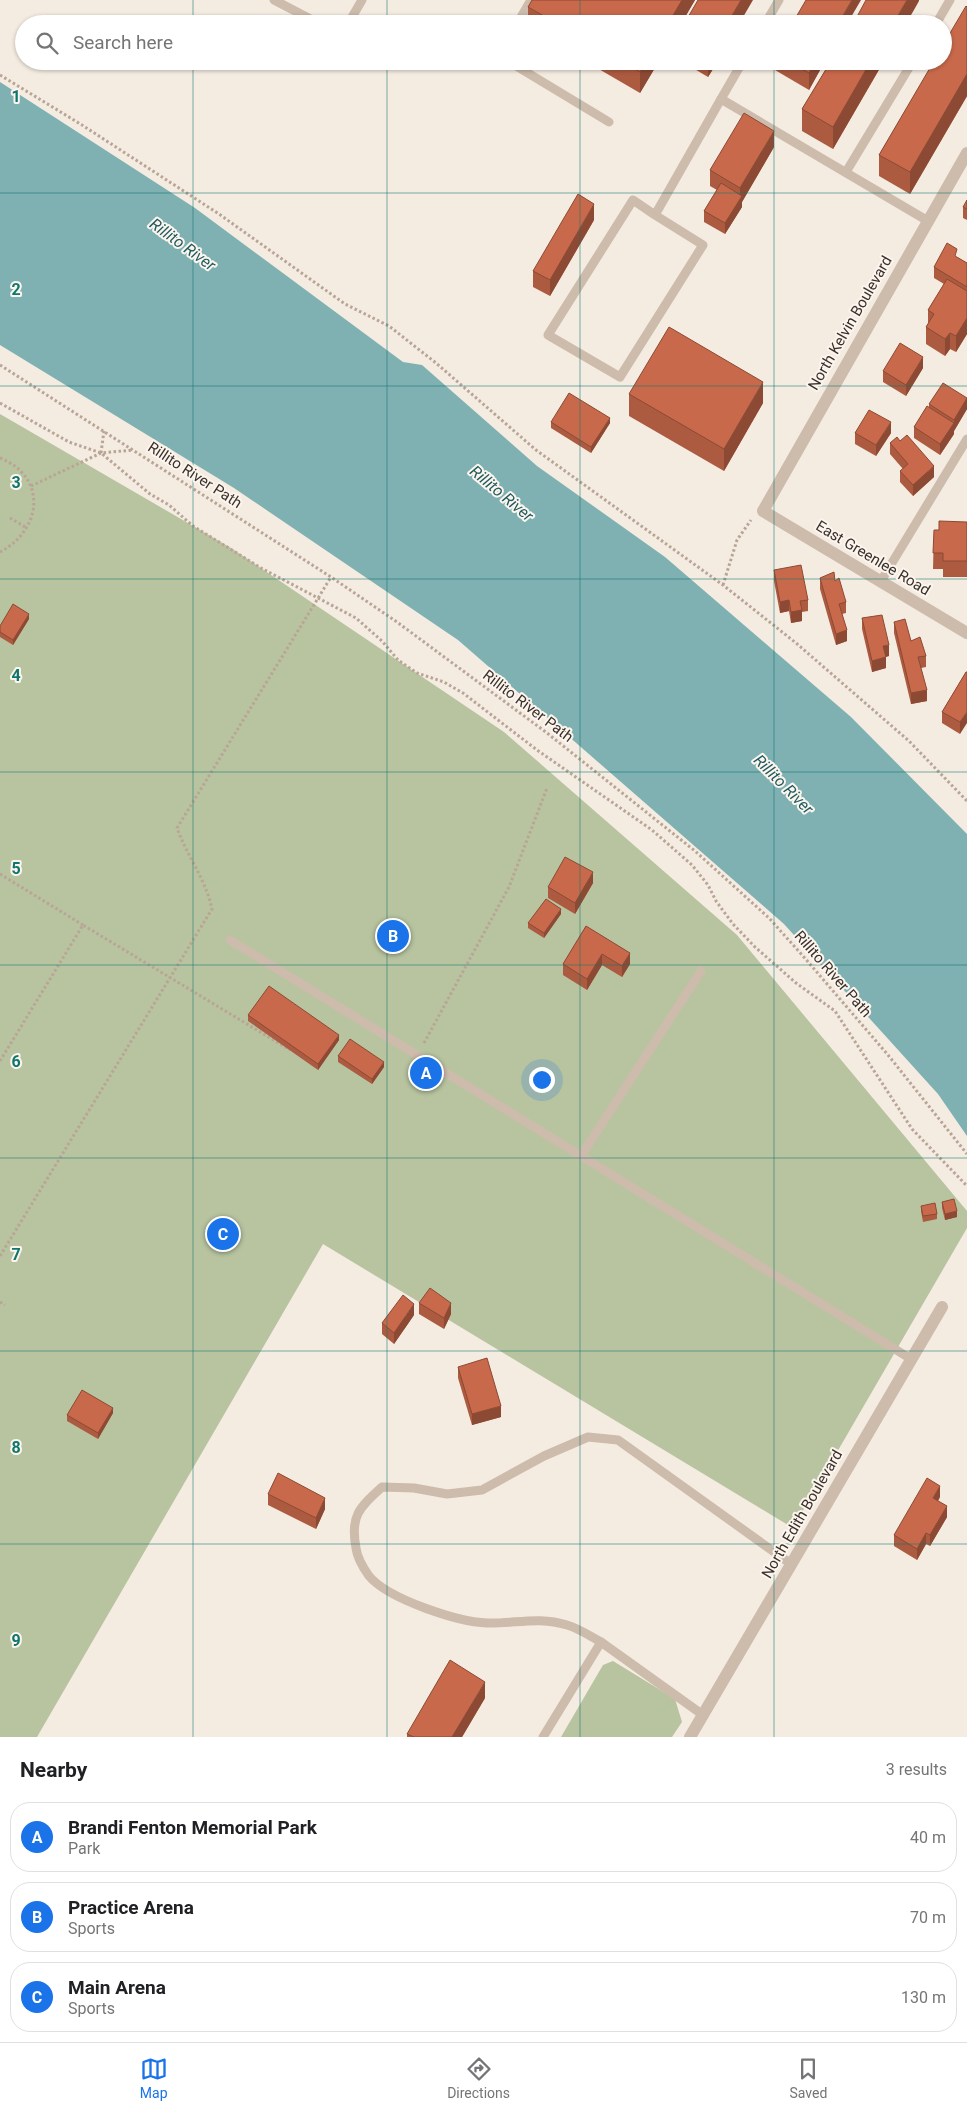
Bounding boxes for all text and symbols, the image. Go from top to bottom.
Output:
search box [15,15,952,70]
icon: search [33,29,61,57]
text: Search here [73,31,173,54]
text: 1 [11,87,21,106]
water label: Rillito River [146,214,220,275]
street label: North Kelvin Boulevard [804,253,896,393]
text: 2 [11,280,21,299]
street label: Rillito River Path [145,438,245,512]
water label: Rillito River [466,461,538,526]
text: 3 [11,473,21,492]
street label: East Greenlee Road [813,517,933,599]
text: 4 [11,666,21,685]
street label: Rillito River Path [479,666,577,746]
water label: Rillito River [750,751,818,819]
text: 5 [11,859,21,878]
pin: B [377,917,409,955]
street label: Rillito River Path [791,927,875,1021]
text: 6 [11,1052,21,1071]
pin: A [410,1054,442,1092]
your location [529,1067,555,1093]
pin: C [207,1215,239,1253]
text: 7 [11,1245,21,1264]
text: 8 [11,1438,21,1457]
street label: North Edith Boulevard [758,1447,846,1581]
text: 9 [11,1631,21,1650]
text: Nearby [20,1758,87,1782]
text: 3 results [886,1760,947,1779]
text: Brandi Fenton Memorial Park [68,1816,317,1839]
text: A [32,1828,42,1847]
text: 40 m [910,1828,946,1847]
text: Park [68,1839,100,1858]
text: Practice Arena [68,1896,194,1919]
text: B [32,1908,42,1927]
text: 70 m [910,1908,946,1927]
text: Sports [68,1919,115,1938]
text: Main Arena [68,1976,166,1999]
text: C [32,1988,42,2007]
text: 130 m [901,1988,946,2007]
text: Sports [68,1999,115,2018]
tab: Map [140,2055,168,2101]
tab: Directions [447,2055,510,2101]
tab: Saved [789,2055,827,2101]

